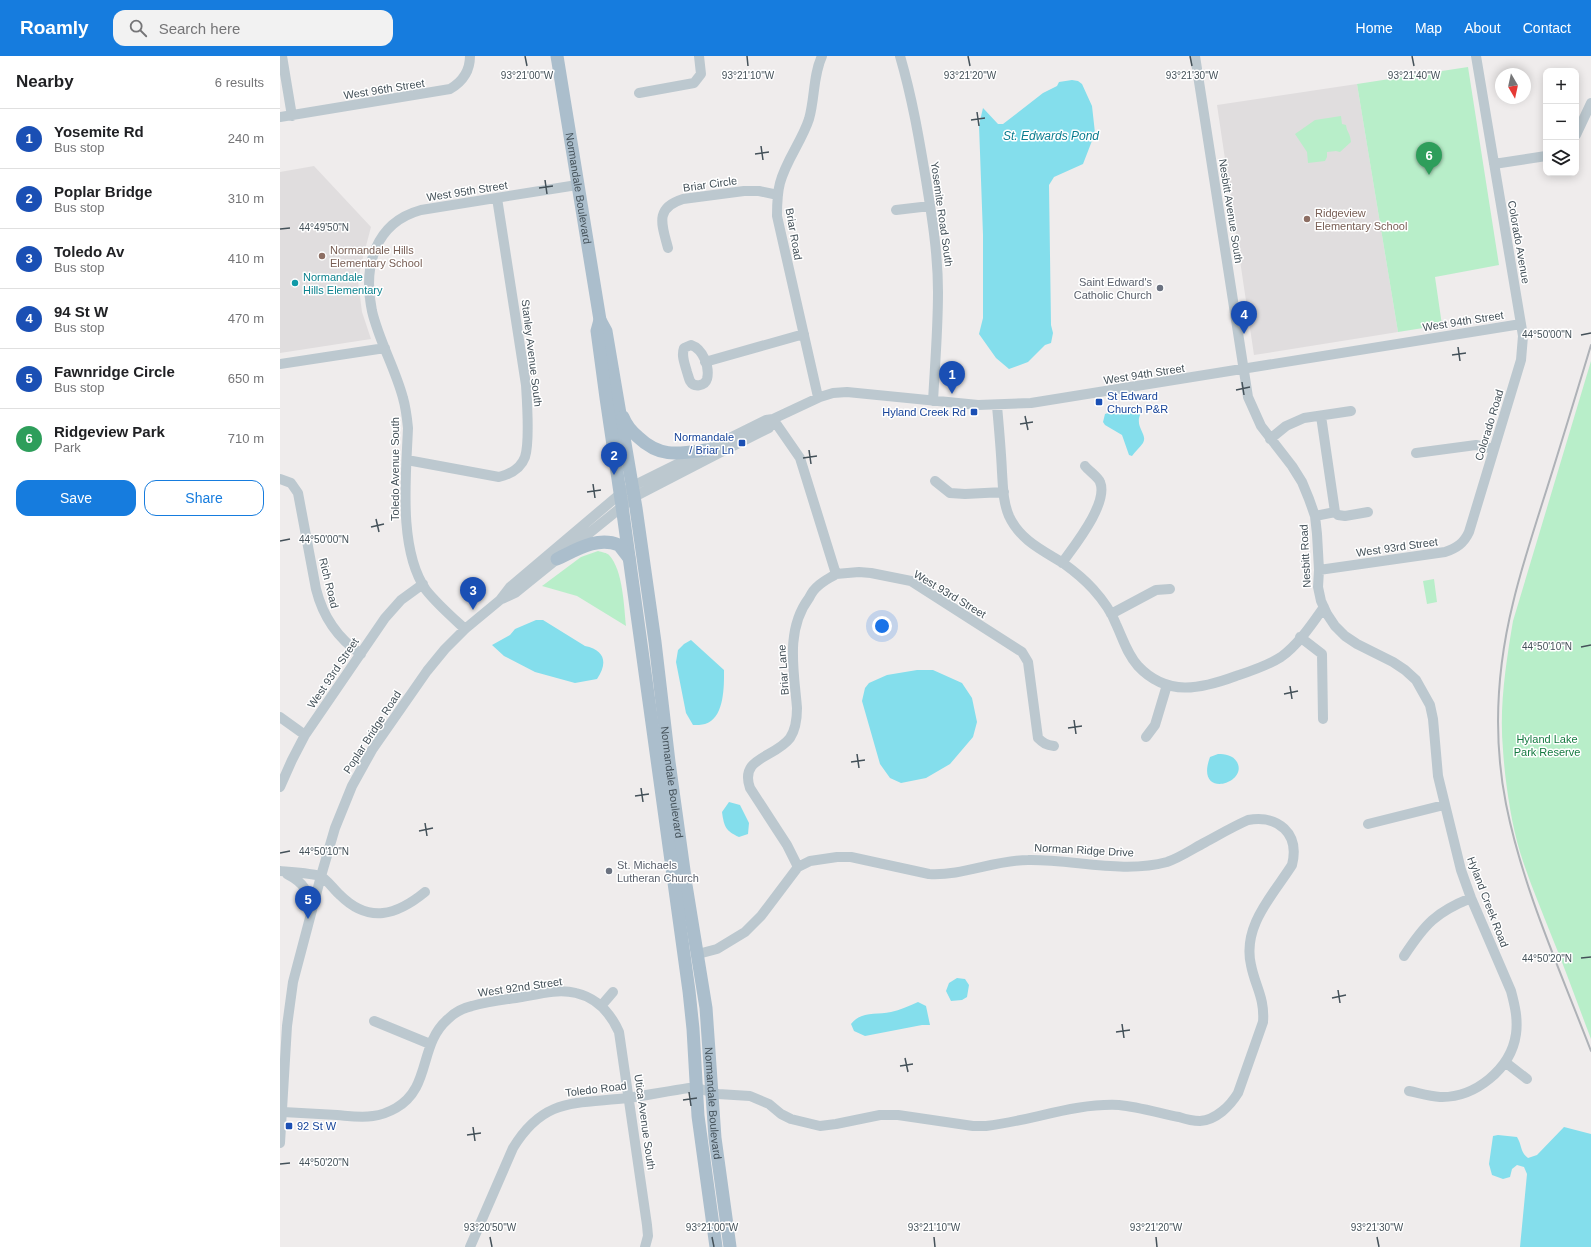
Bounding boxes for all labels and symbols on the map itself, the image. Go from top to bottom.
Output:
north arrow [1495,68,1531,104]
text: 93°21'00"W [501,70,554,81]
text: 93°21'10"W [722,70,775,81]
text: 93°21'20"W [944,70,997,81]
text: 93°21'30"W [1166,70,1219,81]
text: 93°21'40"W [1388,70,1441,81]
street label: West 96th Street [343,77,425,101]
water label: St. Edwards Pond [1003,129,1099,143]
street label: Normandale Boulevard [564,132,594,245]
pin: 6 [1416,142,1442,175]
street label: Nesbitt Avenue South [1217,158,1245,264]
street label: Yosemite Road South [929,161,955,267]
street label: Briar Circle [682,174,738,194]
street label: West 95th Street [426,179,508,203]
street label: Colorado Avenue [1506,199,1532,285]
street label: Briar Road [784,207,804,261]
place label: Ridgeview Elementary School [1315,207,1407,232]
marker: Ridgeview Elementary School [1302,214,1312,224]
text: 44°49'50"N [299,222,349,233]
place label: Normandale Hills Elementary School [330,244,422,269]
marker: Normandale Hills Elementary School [317,251,327,261]
place label: Normandale Hills Elementary [303,271,383,296]
place label: Saint Edward's Catholic Church [1074,276,1152,301]
marker: Normandale Hills Elementary [290,278,300,288]
marker: Saint Edward's Catholic Church [1155,283,1165,293]
street label: Stanley Avenue South [519,299,545,407]
pin: 4 [1231,301,1257,334]
street label: West 94th Street [1422,309,1504,333]
text: 44°50'00"N [1522,329,1572,340]
pin: 1 [939,361,965,394]
street label: West 94th Street [1103,362,1185,386]
street label: Colorado Road [1472,388,1506,462]
place label: St Edward Church P&R [1107,390,1168,415]
marker: St Edward Church P&R [1094,397,1104,407]
place label: Hyland Creek Rd [882,406,966,418]
marker: Hyland Creek Rd [969,407,979,417]
street label: Toledo Avenue South [389,417,401,521]
place label: Normandale / Briar Ln [674,431,734,456]
marker: Normandale / Briar Ln [737,438,747,448]
pin: 2 [601,442,627,475]
street label: Nesbitt Road [1297,524,1313,588]
text: 44°50'00"N [299,534,349,545]
street label: West 93rd Street [1355,535,1439,559]
street label: Rich Road [317,557,341,609]
street label: West 93rd Street [912,568,988,620]
pin: 3 [460,577,486,610]
your location [872,616,892,636]
street label: West 93rd Street [305,636,361,710]
text: 44°50'10"N [1522,641,1572,652]
street label: Briar Lane [775,644,791,696]
street label: Poplar Bridge Road [341,688,403,776]
street label: Normandale Boulevard [659,726,685,839]
park label: Hyland Lake Park Reserve [1514,733,1580,758]
street label: Norman Ridge Drive [1034,841,1134,859]
text: 44°50'10"N [299,846,349,857]
street label: Hyland Creek Road [1465,855,1511,949]
place label: St. Michaels Lutheran Church [617,859,699,884]
marker: St. Michaels Lutheran Church [604,866,614,876]
pin: 5 [295,886,321,919]
text: 44°50'20"N [1522,953,1572,964]
street label: West 92nd Street [477,975,563,999]
street label: Normandale Boulevard [703,1047,724,1160]
street label: Utica Avenue South [632,1073,658,1171]
street label: Toledo Road [565,1079,627,1099]
place label: 92 St W [297,1120,337,1132]
marker: 92 St W [284,1121,294,1131]
text: 44°50'20"N [299,1157,349,1168]
text: 93°20'50"W [464,1222,517,1233]
text: 93°21'00"W [686,1222,739,1233]
text: 93°21'10"W [908,1222,961,1233]
text: 93°21'20"W [1130,1222,1183,1233]
text: 93°21'30"W [1351,1222,1404,1233]

